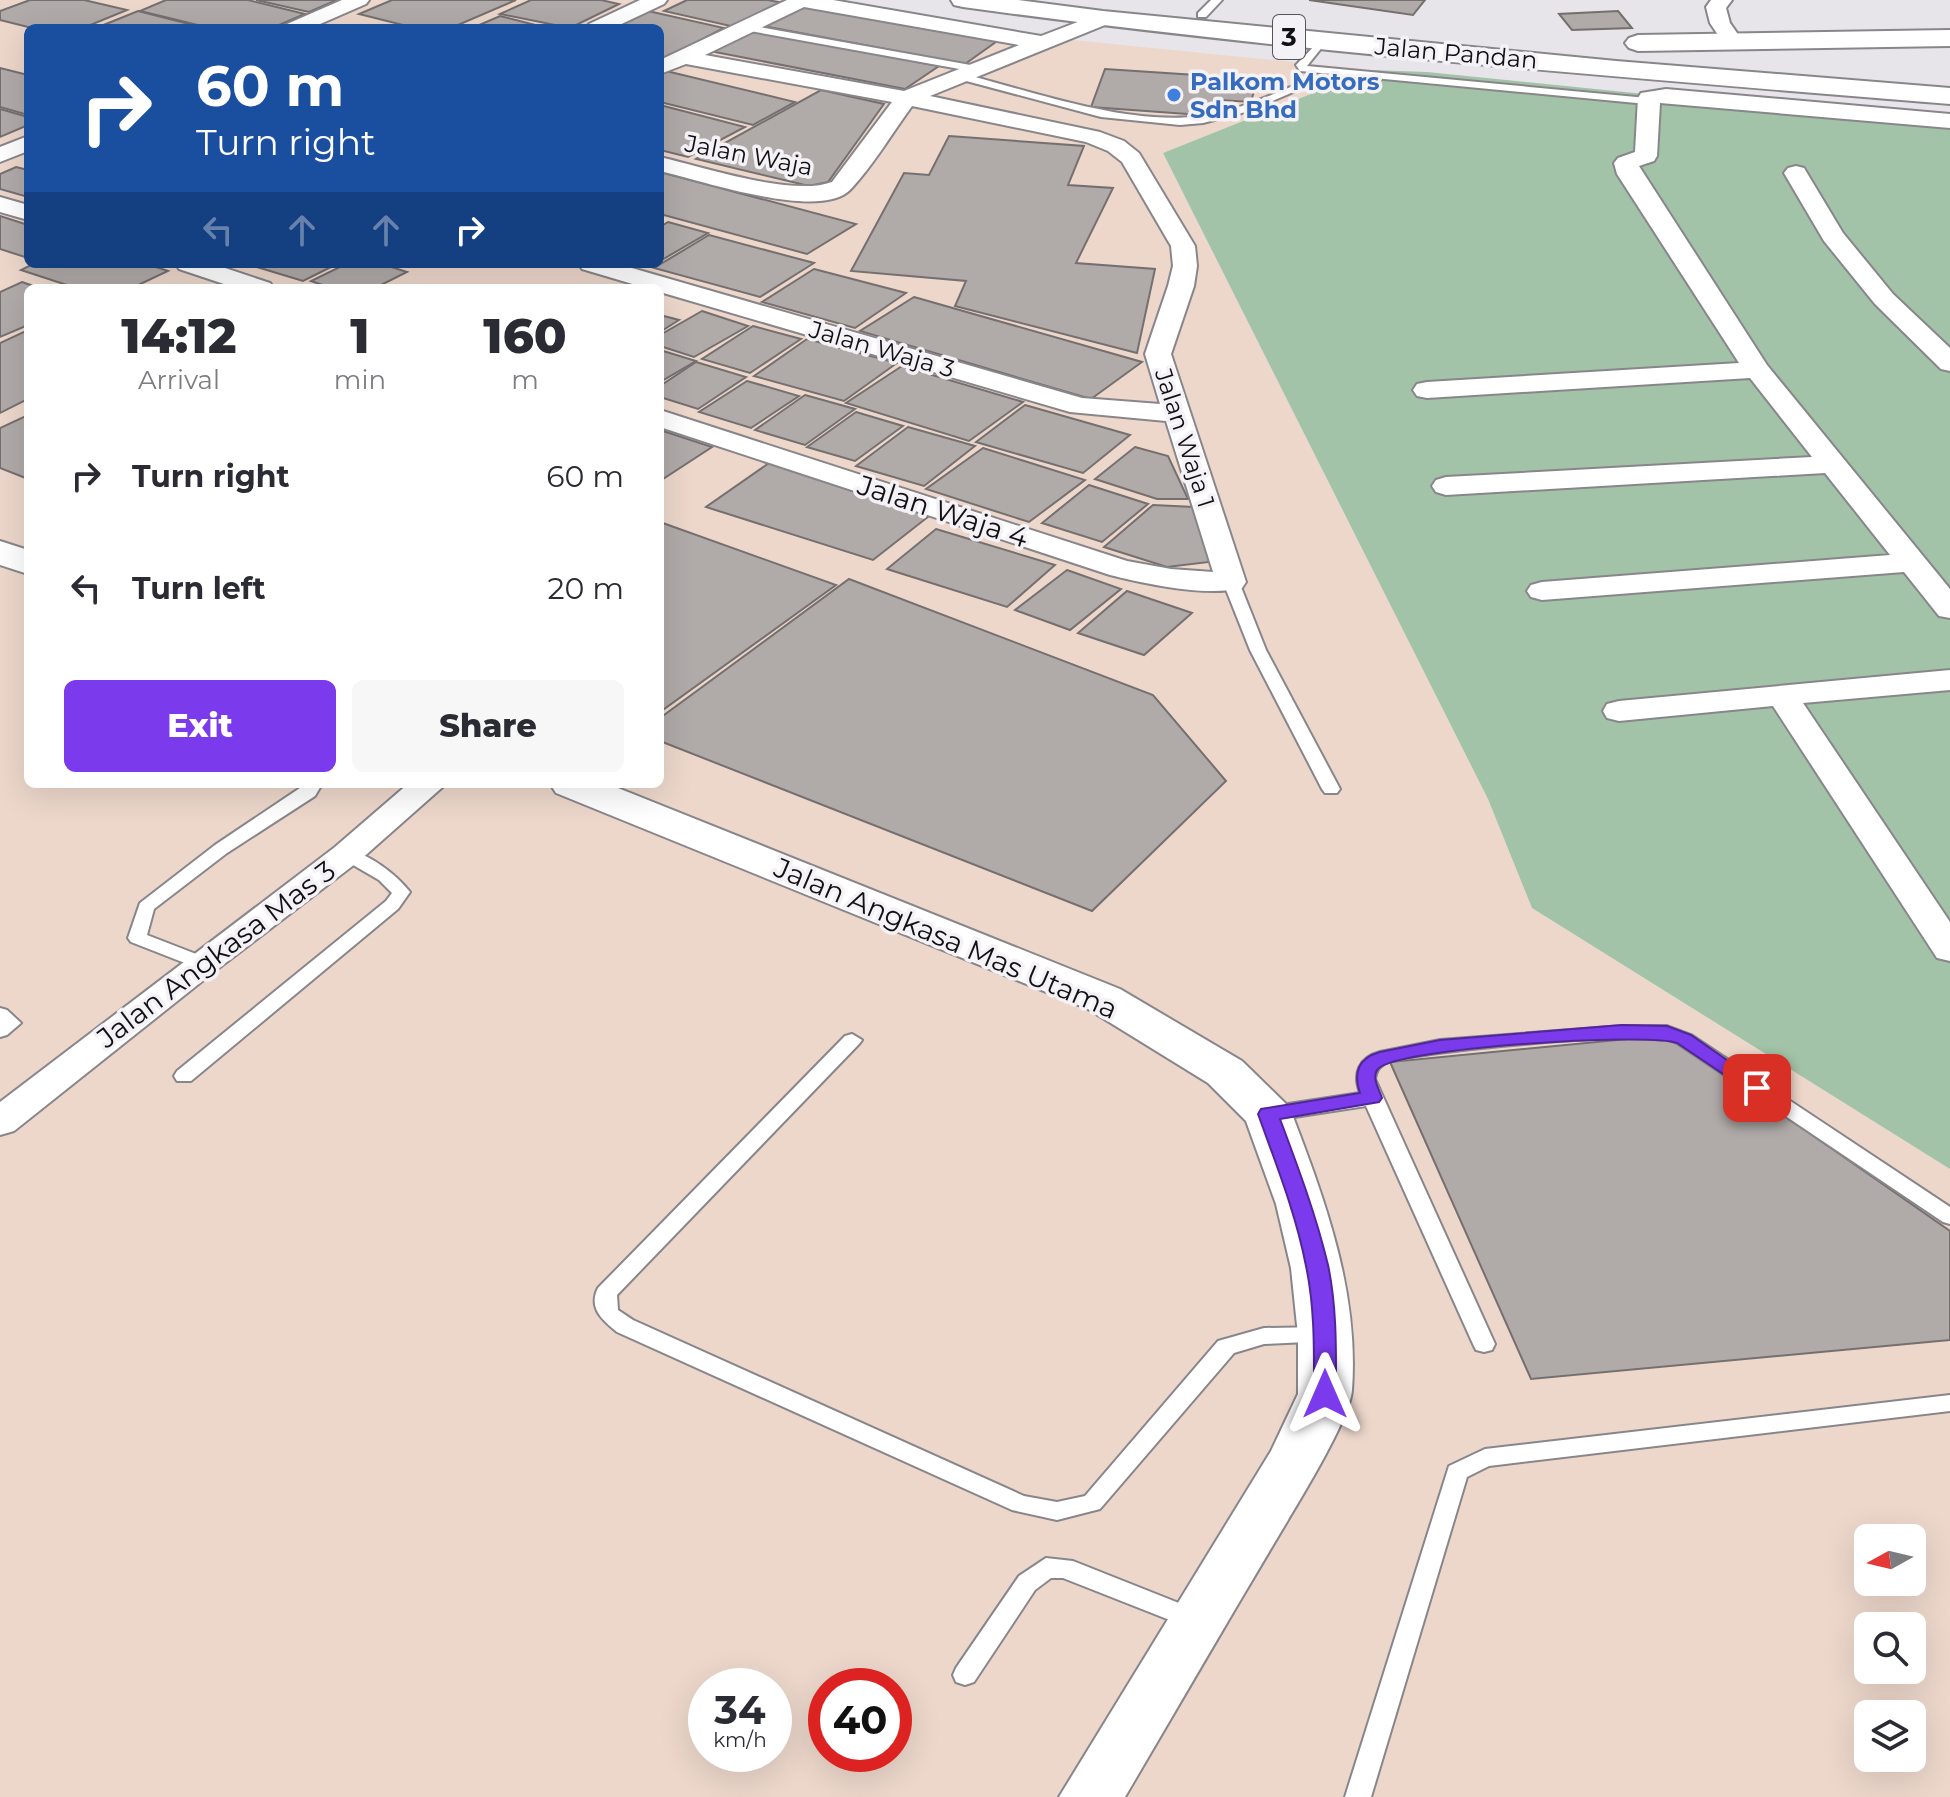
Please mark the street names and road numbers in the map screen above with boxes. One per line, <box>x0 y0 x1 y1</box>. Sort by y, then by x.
road number: 3 <box>1273 15 1305 59</box>
street label: Jalan Pandan <box>1372 31 1539 75</box>
street label: Jalan Waja <box>682 128 815 182</box>
street label: Jalan Waja 3 <box>805 314 958 384</box>
street label: Jalan Waja 1 <box>1149 364 1221 511</box>
street label: Jalan Waja 4 <box>853 467 1033 555</box>
street label: Jalan Angkasa Mas Utama <box>768 850 1123 1026</box>
street label: Jalan Angkasa Mas 3 <box>89 853 342 1055</box>

